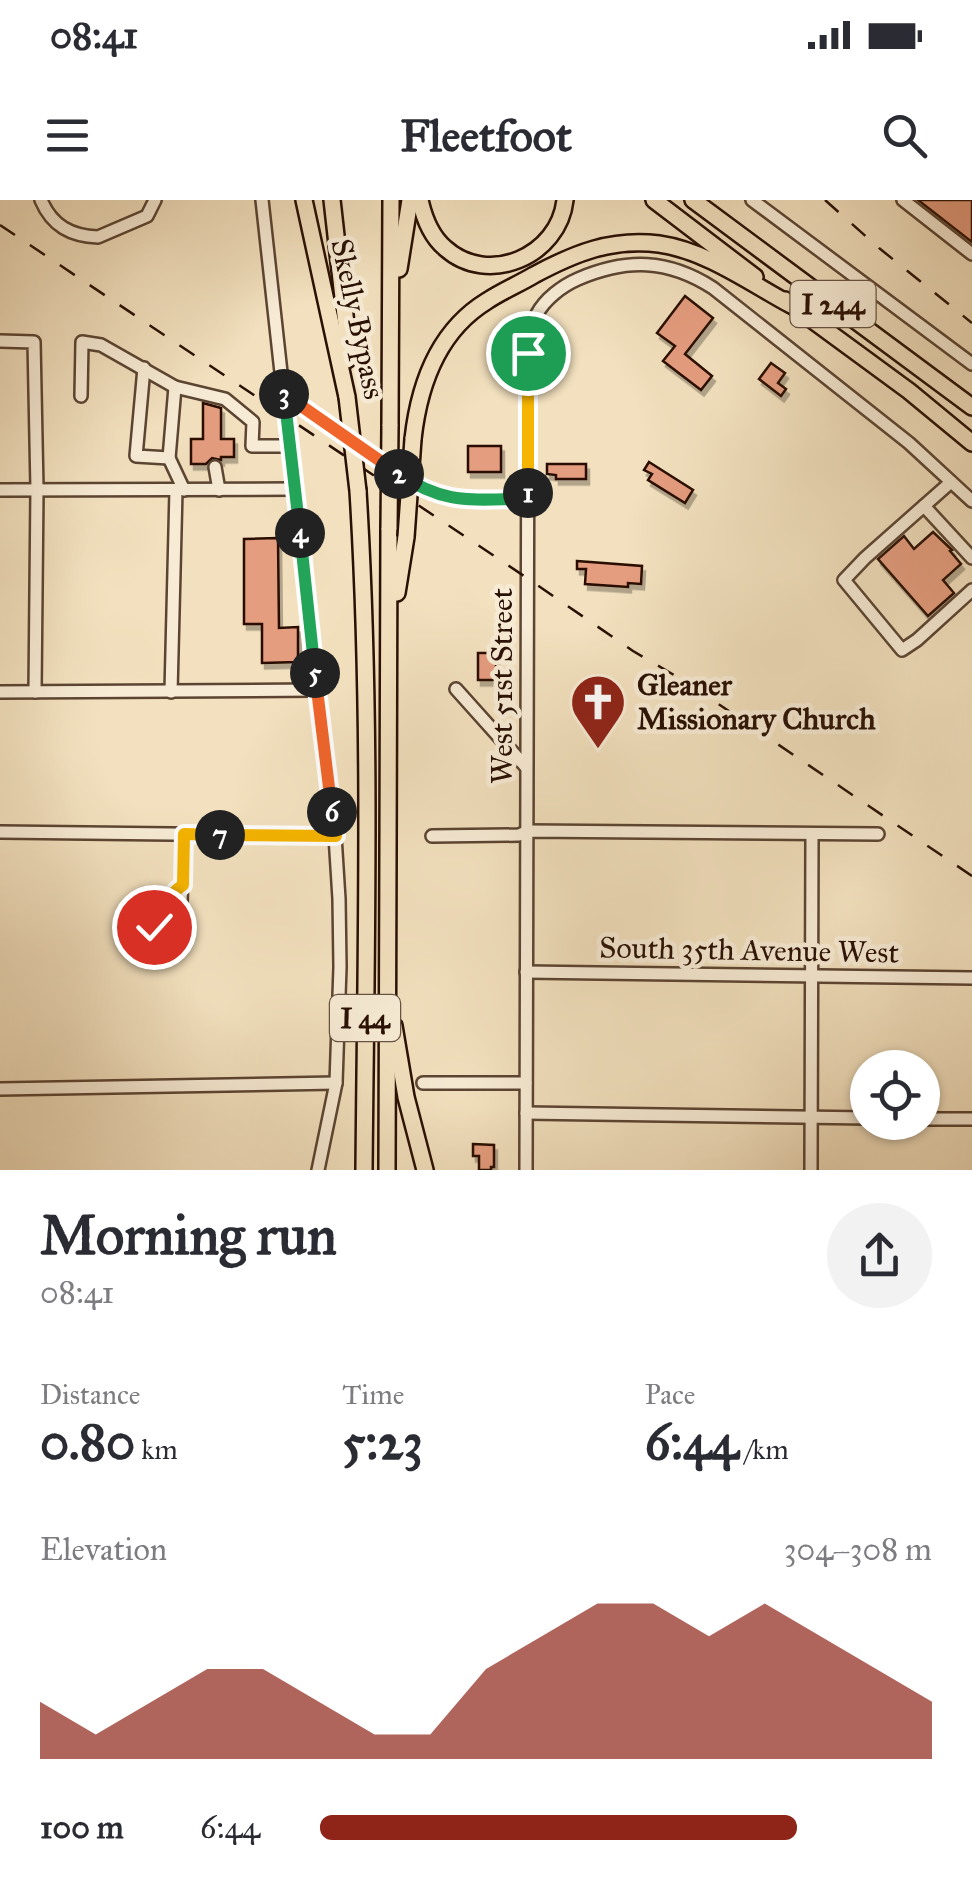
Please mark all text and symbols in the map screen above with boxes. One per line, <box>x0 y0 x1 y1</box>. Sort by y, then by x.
text: 08:41 <box>50 12 138 58</box>
icon: menu <box>40 108 95 163</box>
text: Fleetfoot <box>400 108 572 163</box>
icon: search <box>877 108 932 163</box>
street label: Skelly Bypass <box>323 236 393 402</box>
road number: I 244 <box>790 281 876 327</box>
pin <box>486 311 571 396</box>
icon: arrive <box>501 326 556 381</box>
pin: 3 <box>259 369 309 419</box>
text: 3 <box>278 376 290 411</box>
pin: 2 <box>374 449 424 499</box>
text: 2 <box>392 456 406 491</box>
pin: 1 <box>503 468 553 518</box>
text: 1 <box>522 475 534 510</box>
pin: 4 <box>275 508 325 558</box>
text: 4 <box>292 515 308 550</box>
street label: West 51st Street <box>484 588 520 784</box>
pin: 5 <box>290 648 340 698</box>
text: 5 <box>308 655 322 690</box>
place label: Gleaner Missionary Church <box>637 667 876 737</box>
church icon: Gleaner Missionary Church <box>568 672 628 751</box>
pin: 6 <box>307 787 357 837</box>
text: 6 <box>325 794 339 829</box>
pin: 7 <box>195 810 245 860</box>
text: 7 <box>213 817 227 852</box>
pin <box>112 885 197 970</box>
icon: check <box>127 900 182 955</box>
street label: South 35th Avenue West <box>599 929 900 971</box>
road number: I 44 <box>330 995 400 1041</box>
map controls <box>850 1050 940 1140</box>
button: locate <box>850 1050 940 1140</box>
text: Morning run <box>40 1202 337 1269</box>
button: share <box>827 1203 932 1308</box>
text: 08:41 <box>40 1273 114 1312</box>
text: Distance <box>40 1377 140 1412</box>
text: Time <box>342 1377 404 1412</box>
text: Pace <box>645 1377 695 1412</box>
text: 0.80 <box>40 1412 135 1473</box>
text: 5:23 <box>342 1412 423 1473</box>
text: 6:44 <box>645 1412 739 1473</box>
text: km <box>135 1432 178 1467</box>
text: /km <box>739 1432 789 1467</box>
text: Elevation <box>40 1530 167 1569</box>
text: 304–308 m <box>784 1530 932 1569</box>
text: 100 m <box>40 1808 124 1847</box>
text: 6:44 <box>200 1808 260 1847</box>

